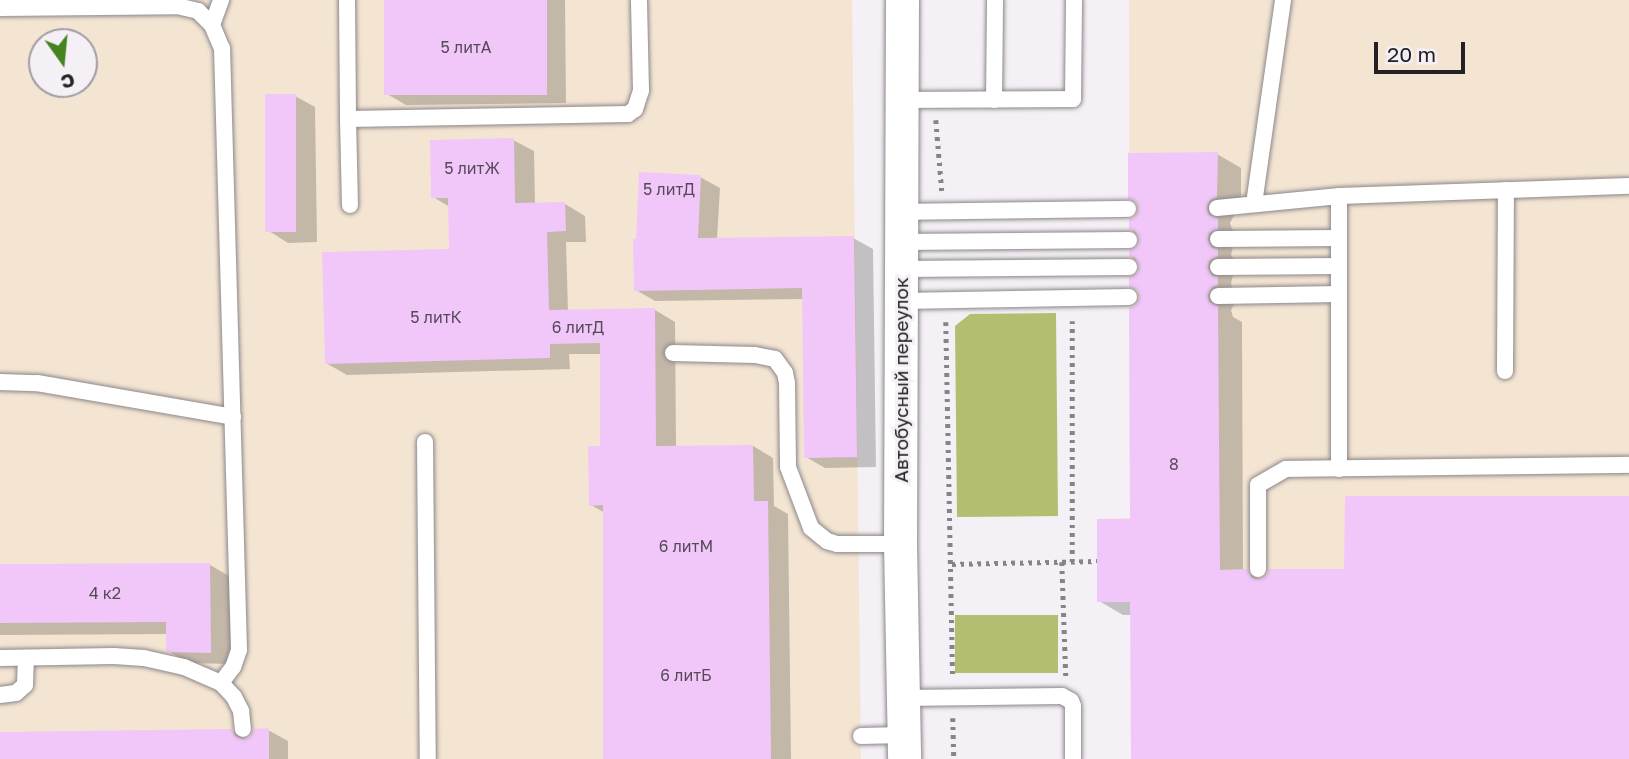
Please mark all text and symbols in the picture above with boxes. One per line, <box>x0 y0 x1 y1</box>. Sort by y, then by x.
north arrow <box>28 28 98 98</box>
scale bar <box>1377 28 1468 72</box>
house number: 5 литА <box>441 37 491 57</box>
text: 20 m <box>1387 41 1436 67</box>
text: С <box>59 69 78 95</box>
house number: 5 литЖ <box>444 158 500 178</box>
house number: 5 литД <box>643 179 695 199</box>
street label: Автобусный переулок <box>890 277 912 483</box>
house number: 5 литК <box>410 307 462 327</box>
house number: 6 литД <box>552 317 604 337</box>
house number: 8 <box>1169 454 1179 474</box>
house number: 6 литМ <box>659 536 713 556</box>
house number: 4 к2 <box>89 583 121 603</box>
house number: 6 литБ <box>660 665 712 685</box>

